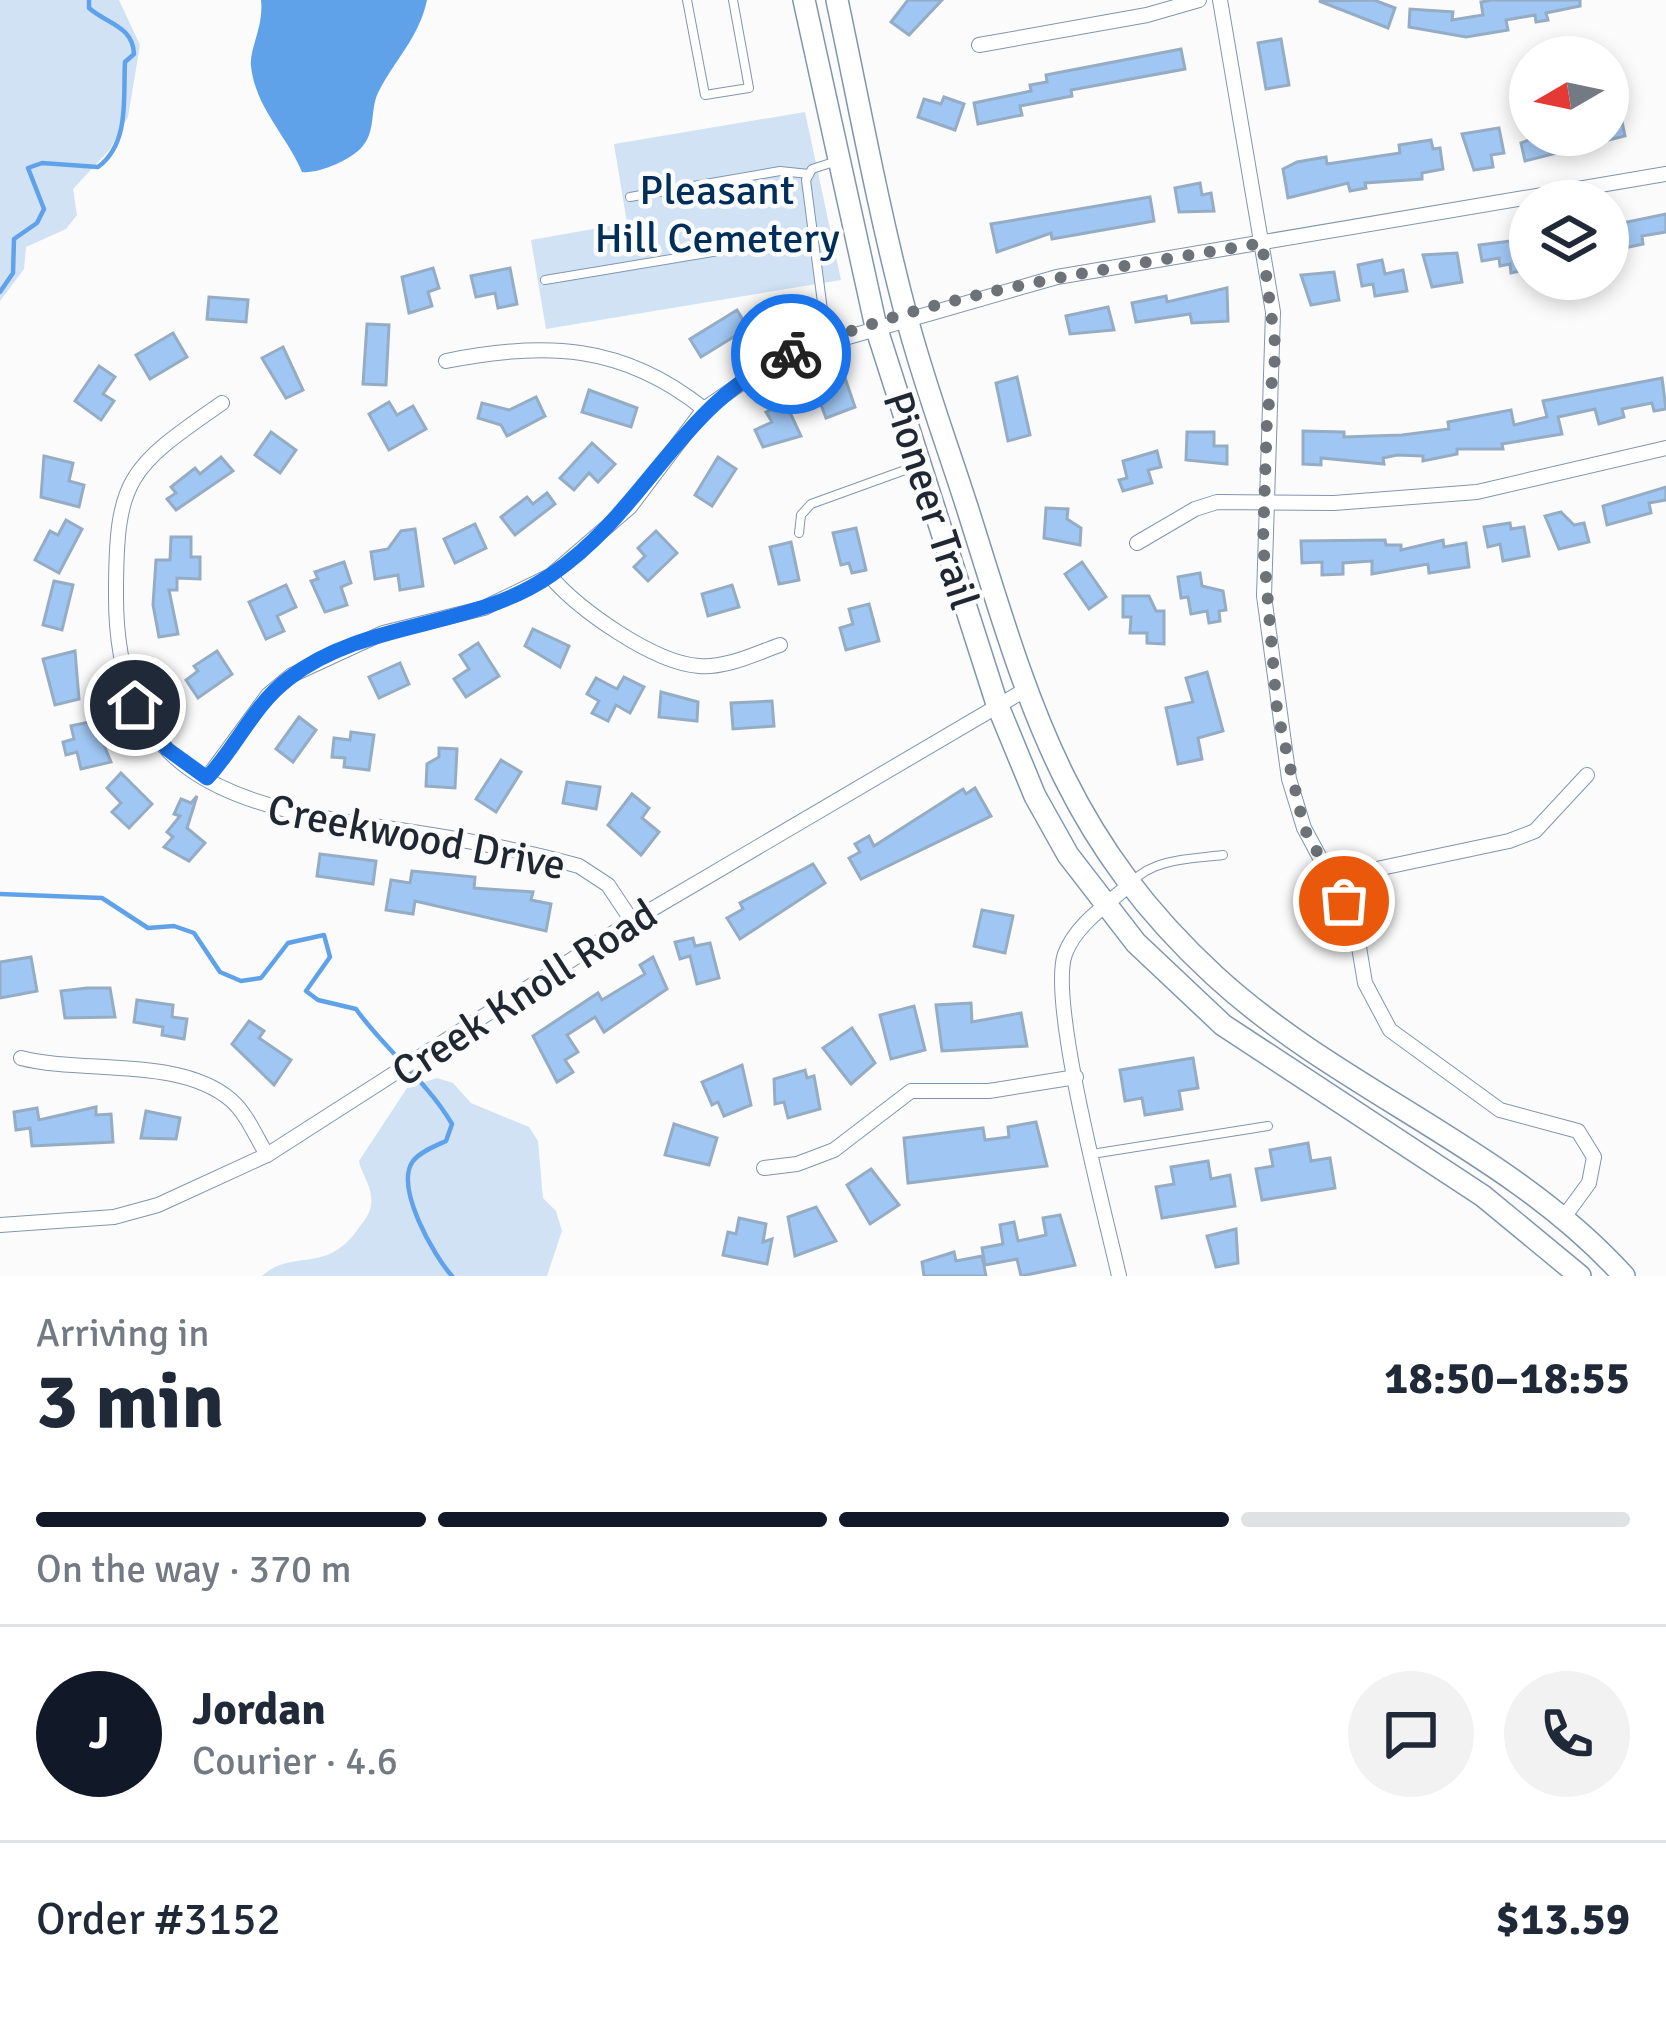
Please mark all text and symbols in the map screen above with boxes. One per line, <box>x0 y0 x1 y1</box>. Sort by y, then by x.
north arrow <box>1509 36 1629 156</box>
map controls <box>1509 36 1629 300</box>
park label: Pleasant Hill Cemetery <box>594 165 840 264</box>
button: layers <box>1509 180 1629 300</box>
courier <box>731 294 851 414</box>
icon: bike <box>758 321 824 387</box>
street label: Pioneer Trail <box>871 385 990 616</box>
pin <box>84 654 186 756</box>
icon: home <box>102 672 168 738</box>
street label: Creekwood Drive <box>264 784 570 891</box>
pin <box>1293 850 1395 952</box>
icon: bag <box>1311 868 1377 934</box>
street label: Creek Knoll Road <box>383 889 667 1098</box>
text: Arriving in <box>36 1309 210 1357</box>
text: 18:50–18:55 <box>1384 1351 1630 1406</box>
text: 3 min <box>36 1354 224 1450</box>
text: On the way · 370 m <box>36 1545 352 1593</box>
button: chat <box>1348 1671 1474 1797</box>
button: phone <box>1504 1671 1630 1797</box>
text: Jordan <box>192 1682 326 1737</box>
text: J <box>88 1706 110 1761</box>
text: Courier · 4.6 <box>192 1737 398 1785</box>
text: Order #3152 <box>36 1892 281 1947</box>
text: $13.59 <box>1496 1892 1630 1947</box>

